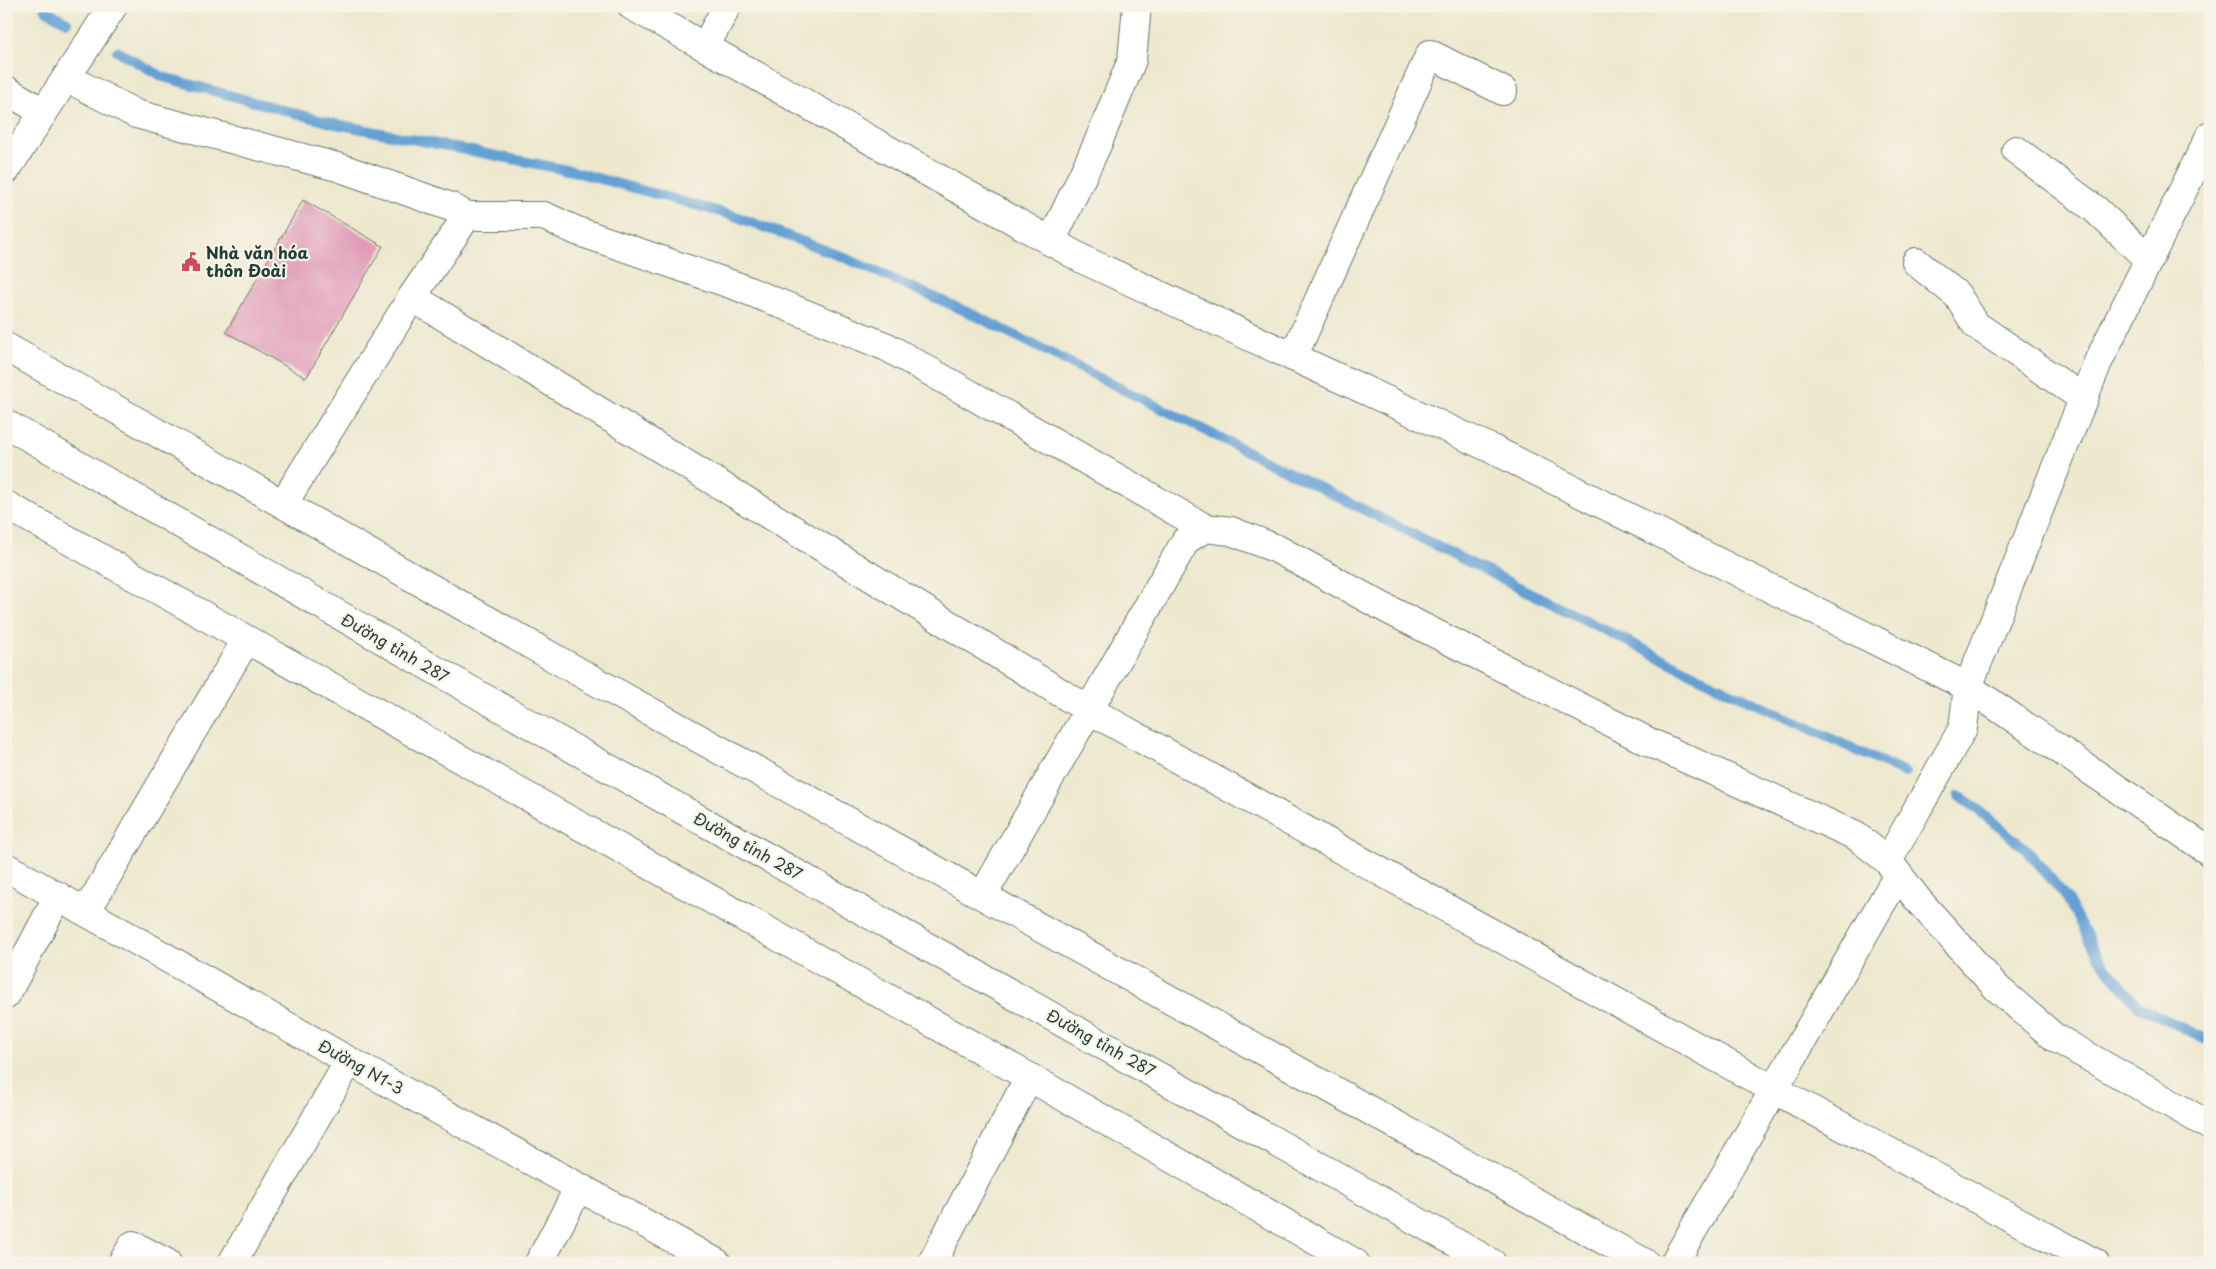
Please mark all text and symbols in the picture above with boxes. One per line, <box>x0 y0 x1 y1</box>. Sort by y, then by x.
place label: Nhà văn hóa thôn Đoài <box>206 240 308 282</box>
public building icon: Nhà văn hóa thôn Đoài <box>180 251 202 273</box>
street label: Đường tỉnh 287 <box>337 606 454 688</box>
street label: Đường tỉnh 287 <box>690 805 807 885</box>
street label: Đường tỉnh 287 <box>1043 1002 1160 1082</box>
street label: Đường N1-3 <box>314 1033 409 1100</box>

